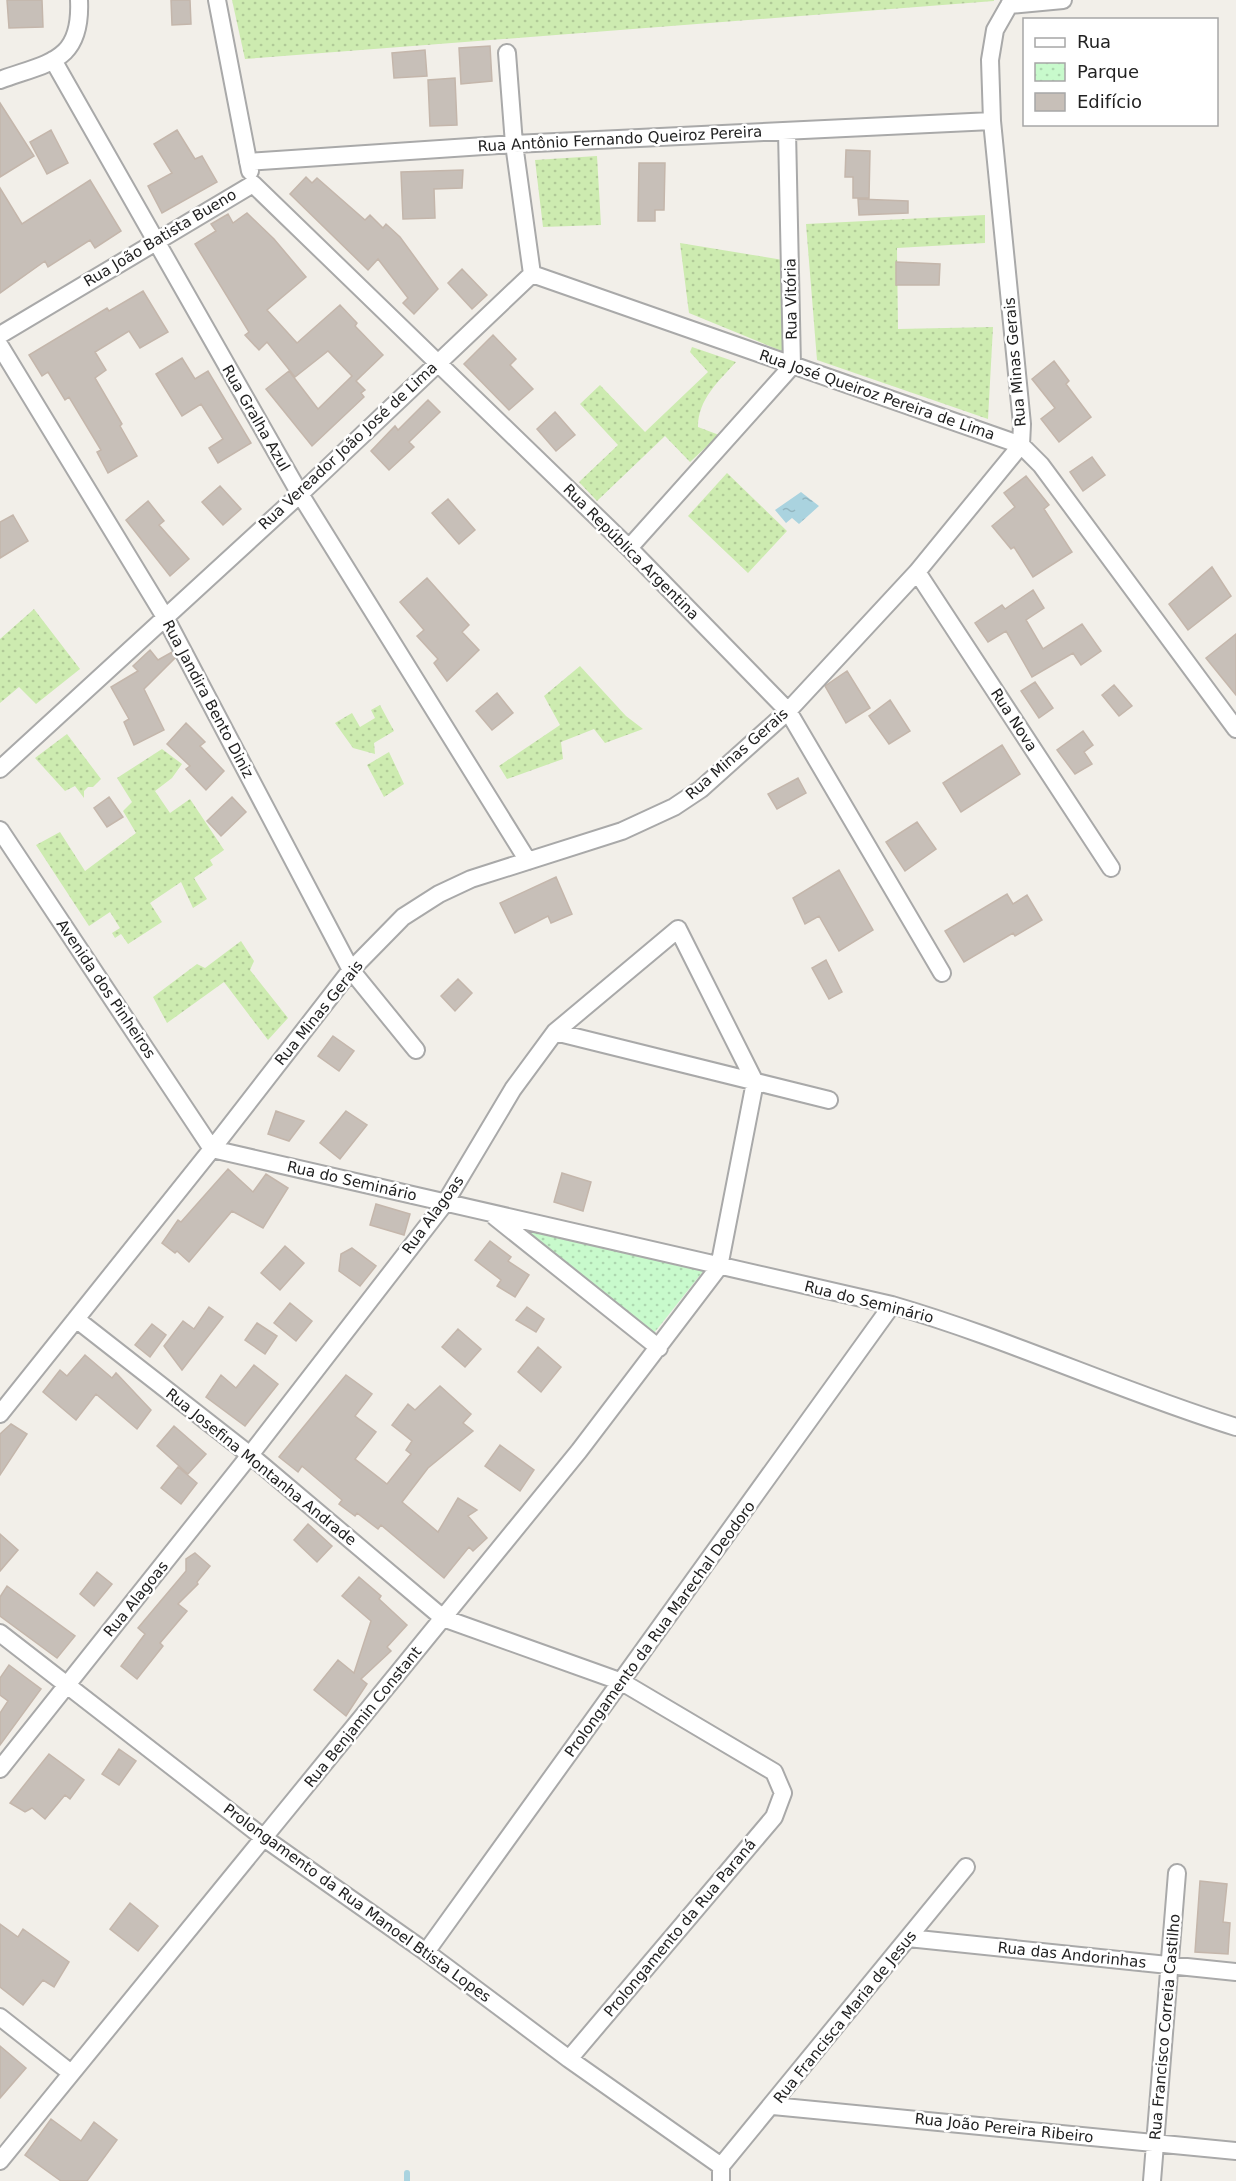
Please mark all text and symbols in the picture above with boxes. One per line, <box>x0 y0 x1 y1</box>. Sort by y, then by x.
legend <box>1023 18 1218 126</box>
text: Rua <box>1077 31 1111 52</box>
text: Parque <box>1077 61 1139 82</box>
text: Edifício <box>1077 91 1142 112</box>
street label: Rua Antônio Fernando Queiroz Pereira <box>477 123 763 155</box>
street label: Rua João Batista Bueno <box>80 185 240 291</box>
street label: Rua Vitória <box>781 258 801 340</box>
street label: Rua Minas Gerais <box>1000 296 1030 427</box>
street label: Rua José Queiroz Pereira de Lima <box>757 346 997 444</box>
street label: Rua Vereador João José de Lima <box>255 358 441 534</box>
street label: Rua Gralha Azul <box>218 362 294 474</box>
street label: Rua República Argentina <box>559 480 703 624</box>
street label: Rua Jandira Bento Diniz <box>159 617 257 781</box>
street label: Rua Nova <box>987 685 1041 755</box>
street label: Rua Minas Gerais <box>682 705 792 803</box>
street label: Avenida dos Pinheiros <box>53 916 159 1062</box>
street label: Rua Minas Gerais <box>271 957 367 1069</box>
street label: Rua do Seminário <box>285 1157 419 1205</box>
street label: Rua Alagoas <box>399 1172 468 1258</box>
street label: Rua do Seminário <box>803 1277 935 1327</box>
street label: Rua Josefina Montanha Andrade <box>162 1385 360 1549</box>
street label: Prolongamento da Rua Marechal Deodoro <box>561 1498 759 1760</box>
street label: Rua Alagoas <box>100 1557 172 1641</box>
street label: Rua Benjamin Constant <box>301 1643 425 1791</box>
street label: Prolongamento da Rua Manoel Btista Lopes <box>220 1800 494 2006</box>
street label: Prolongamento da Rua Paraná <box>600 1835 760 2021</box>
street label: Rua Francisco Correia Castilho <box>1146 1913 1184 2141</box>
street label: Rua Francisca Maria de Jesus <box>770 1927 920 2107</box>
street label: Rua das Andorinhas <box>997 1938 1147 1972</box>
street label: Rua João Pereira Ribeiro <box>914 2110 1094 2146</box>

